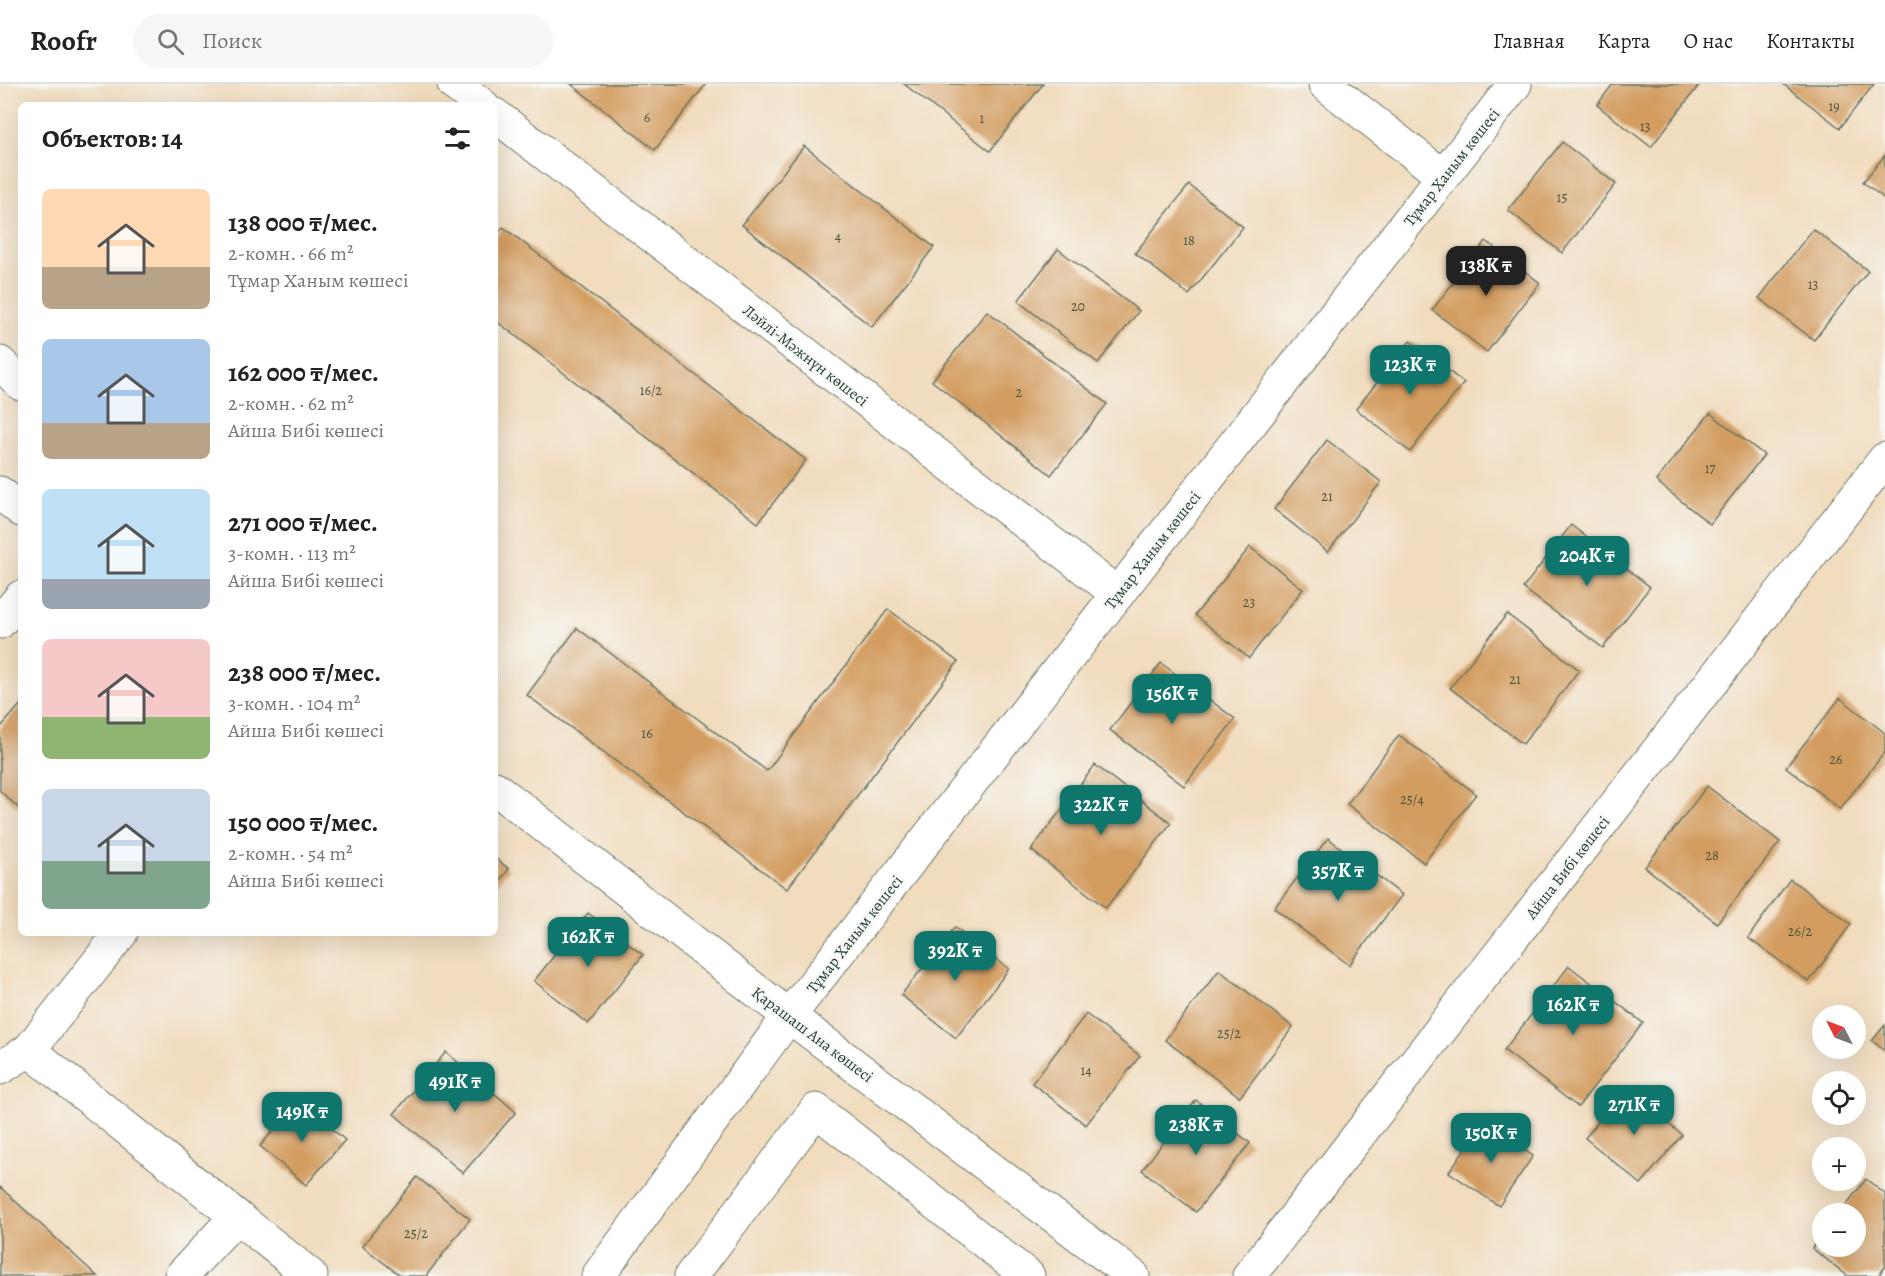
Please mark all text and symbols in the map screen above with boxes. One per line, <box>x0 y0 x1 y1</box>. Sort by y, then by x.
search box <box>133 14 553 68</box>
text: Roofr <box>30 22 97 60</box>
icon: search <box>154 25 187 58</box>
text: Поиск <box>202 26 262 56</box>
text: Главная <box>1493 27 1565 55</box>
text: Карта <box>1598 27 1650 55</box>
text: О нас <box>1683 27 1733 55</box>
text: Контакты <box>1766 27 1855 55</box>
house number: 19 <box>1828 97 1840 116</box>
street label: Тұмар Ханым көшесі <box>1399 104 1505 231</box>
house number: 6 <box>644 108 650 127</box>
house number: 1 <box>980 109 985 128</box>
house number: 13 <box>1640 117 1650 136</box>
text: Объектов: 14 <box>42 121 183 156</box>
icon: filters <box>441 122 474 155</box>
house number: 15 <box>1557 188 1567 207</box>
text: 138 000 ₸/мес. <box>228 205 378 240</box>
icon: home <box>90 213 162 285</box>
house number: 4 <box>835 227 841 246</box>
house number: 18 <box>1183 231 1195 250</box>
text: 2-комн. · 66 m² <box>228 240 353 267</box>
pin: 138K ₸ <box>1437 246 1535 297</box>
text: 138K ₸ <box>1460 252 1512 279</box>
text: Тұмар Ханым көшесі <box>228 267 409 294</box>
house number: 13 <box>1808 275 1818 294</box>
house number: 20 <box>1071 297 1085 316</box>
street label: Ләйлі-Мәжнүн көшесі <box>738 300 873 412</box>
pin: 123K ₸ <box>1361 345 1459 396</box>
text: 123K ₸ <box>1384 351 1436 378</box>
text: 162 000 ₸/мес. <box>228 355 379 390</box>
icon: home <box>90 363 162 435</box>
house number: 16/2 <box>640 381 663 400</box>
house number: 2 <box>1016 383 1023 402</box>
text: 2-комн. · 62 m² <box>228 390 354 417</box>
text: Айша Бибі көшесі <box>228 417 384 444</box>
house number: 17 <box>1705 459 1715 478</box>
street label: Тұмар Ханым көшесі <box>1100 487 1206 614</box>
house number: 21 <box>1321 487 1333 506</box>
text: 271 000 ₸/мес. <box>228 505 378 540</box>
icon: home <box>90 513 162 585</box>
pin: 204K ₸ <box>1538 536 1636 587</box>
text: 3-комн. · 113 m² <box>228 540 356 567</box>
text: 204K ₸ <box>1559 542 1615 569</box>
text: Айша Бибі көшесі <box>228 567 384 594</box>
house number: 23 <box>1243 593 1255 612</box>
text: 238 000 ₸/мес. <box>228 655 381 690</box>
icon: home <box>90 663 162 735</box>
house number: 21 <box>1509 670 1521 689</box>
pin: 156K ₸ <box>1123 674 1221 725</box>
text: 156K ₸ <box>1146 680 1198 707</box>
text: 3-комн. · 104 m² <box>228 690 360 717</box>
text: Айша Бибі көшесі <box>228 717 384 744</box>
house number: 16 <box>641 724 653 743</box>
house number: 26 <box>1829 750 1843 769</box>
pin: 322K ₸ <box>1052 785 1150 836</box>
house number: 25/4 <box>1400 790 1424 809</box>
text: 322K ₸ <box>1074 791 1128 818</box>
text: 150 000 ₸/мес. <box>228 805 378 840</box>
street label: Айша Бибі көшесі <box>1520 812 1615 924</box>
icon: home <box>90 813 162 885</box>
text: 2-комн. · 54 m² <box>228 840 353 867</box>
house number: 28 <box>1705 846 1719 865</box>
pin: 357K ₸ <box>1289 851 1387 902</box>
text: 357K ₸ <box>1312 857 1364 884</box>
text: Айша Бибі көшесі <box>228 867 384 894</box>
street label: Тұмар Ханым көшесі <box>802 871 908 998</box>
pin: 162K ₸ <box>539 917 637 968</box>
house number: 26/2 <box>1788 922 1813 941</box>
text: 162K ₸ <box>562 923 614 950</box>
pin: 392K ₸ <box>906 931 1004 982</box>
text: 392K ₸ <box>928 937 982 964</box>
street label: Қарашаш Ана көшесі <box>747 982 878 1088</box>
pin: 162K ₸ <box>1524 985 1622 1036</box>
text: 162K ₸ <box>1547 991 1599 1018</box>
north arrow <box>1812 1005 1866 1059</box>
map controls <box>1812 1005 1866 1257</box>
house number: 25/2 <box>1217 1024 1241 1043</box>
house number: 14 <box>1080 1061 1092 1080</box>
pin: 491K ₸ <box>406 1062 504 1113</box>
text: 491K ₸ <box>429 1068 481 1095</box>
button: locate <box>1812 1071 1866 1125</box>
pin: 271K ₸ <box>1585 1085 1683 1136</box>
text: 271K ₸ <box>1608 1091 1660 1118</box>
pin: 149K ₸ <box>253 1092 351 1143</box>
text: 149K ₸ <box>276 1098 328 1125</box>
pin: 238K ₸ <box>1147 1105 1245 1156</box>
text: 238K ₸ <box>1169 1111 1223 1138</box>
pin: 150K ₸ <box>1442 1113 1540 1164</box>
text: 150K ₸ <box>1465 1119 1517 1146</box>
button: + <box>1812 1137 1866 1191</box>
button: − <box>1812 1203 1866 1257</box>
house number: 25/2 <box>404 1224 428 1243</box>

